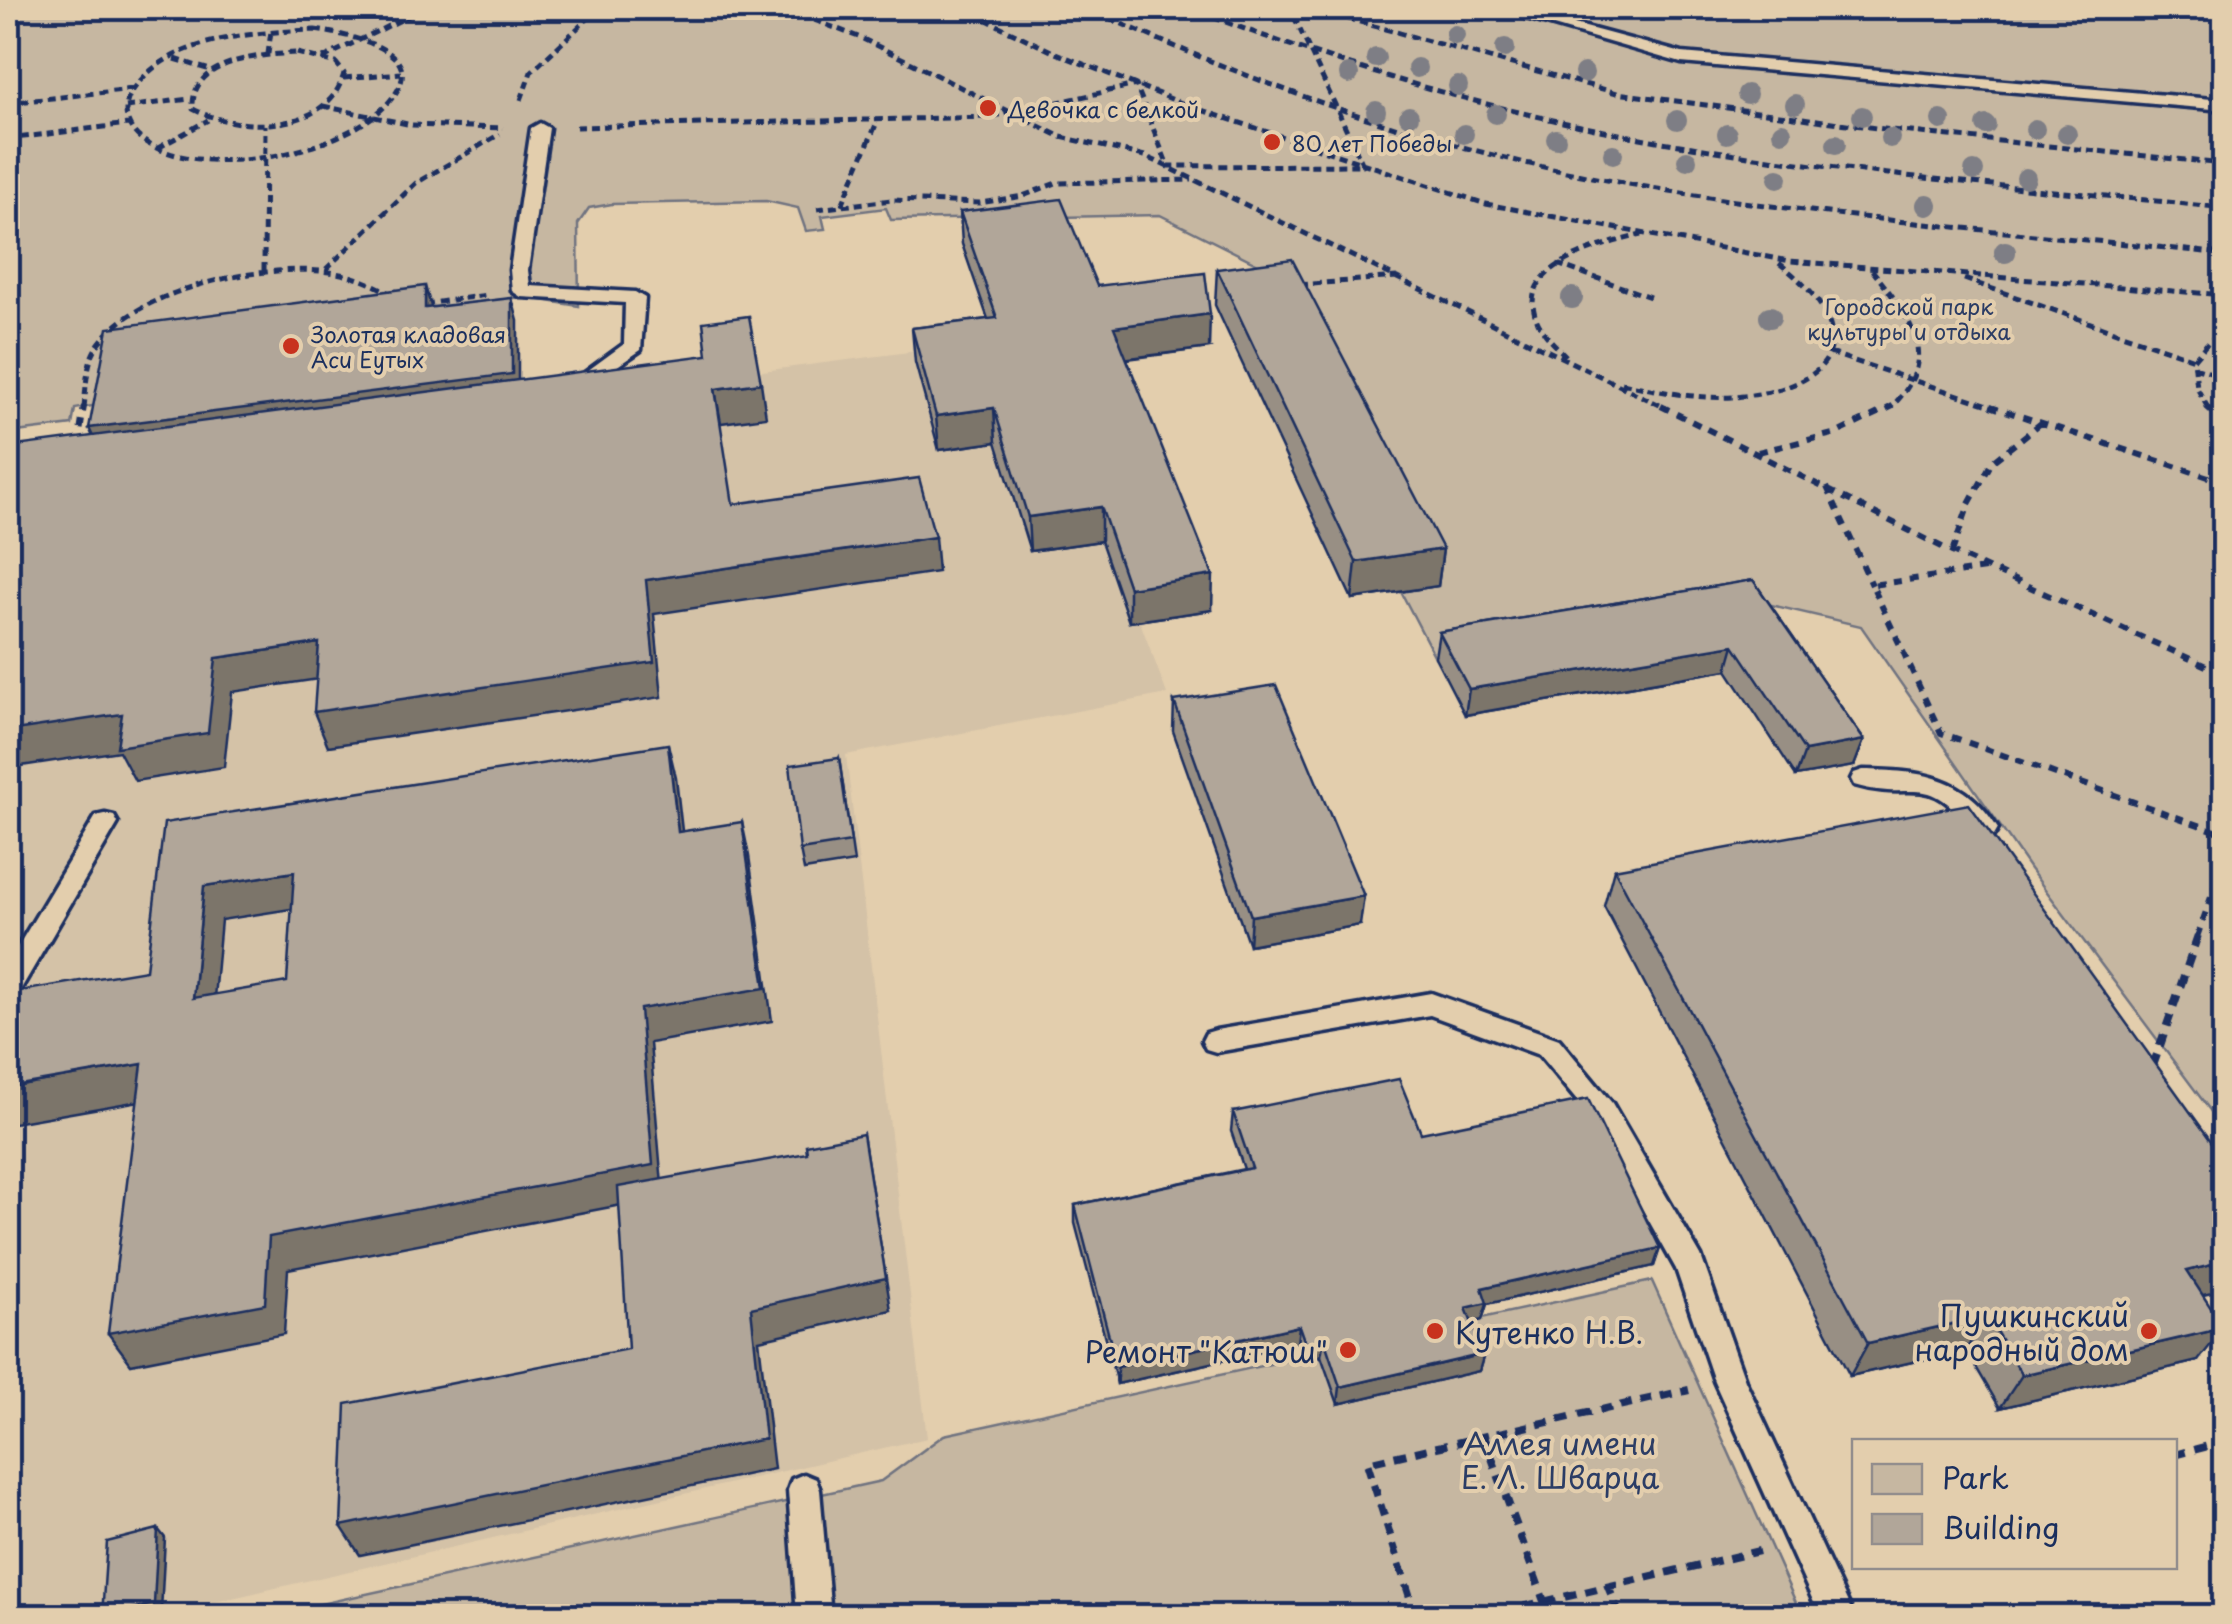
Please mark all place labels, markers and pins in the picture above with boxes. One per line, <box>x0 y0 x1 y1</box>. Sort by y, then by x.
place label: Девочка с белкой <box>1007 92 1199 125</box>
marker: Девочка с белкой <box>977 97 999 119</box>
place label: 80 лет Победы <box>1292 126 1452 159</box>
marker: 80 лет Победы <box>1261 131 1283 153</box>
place label: Золотая кладовая Аси Еутых <box>311 317 506 375</box>
marker: Золотая кладовая Аси Еутых <box>280 335 302 357</box>
place label: Пушкинский народный дом <box>1914 1292 2129 1371</box>
place label: Кутенко Н.В. <box>1455 1309 1643 1354</box>
marker: Кутенко Н.В. <box>1424 1320 1446 1342</box>
marker: Пушкинский народный дом <box>2138 1320 2160 1342</box>
place label: Ремонт "Катюш" <box>1084 1328 1328 1373</box>
marker: Ремонт "Катюш" <box>1337 1339 1359 1361</box>

